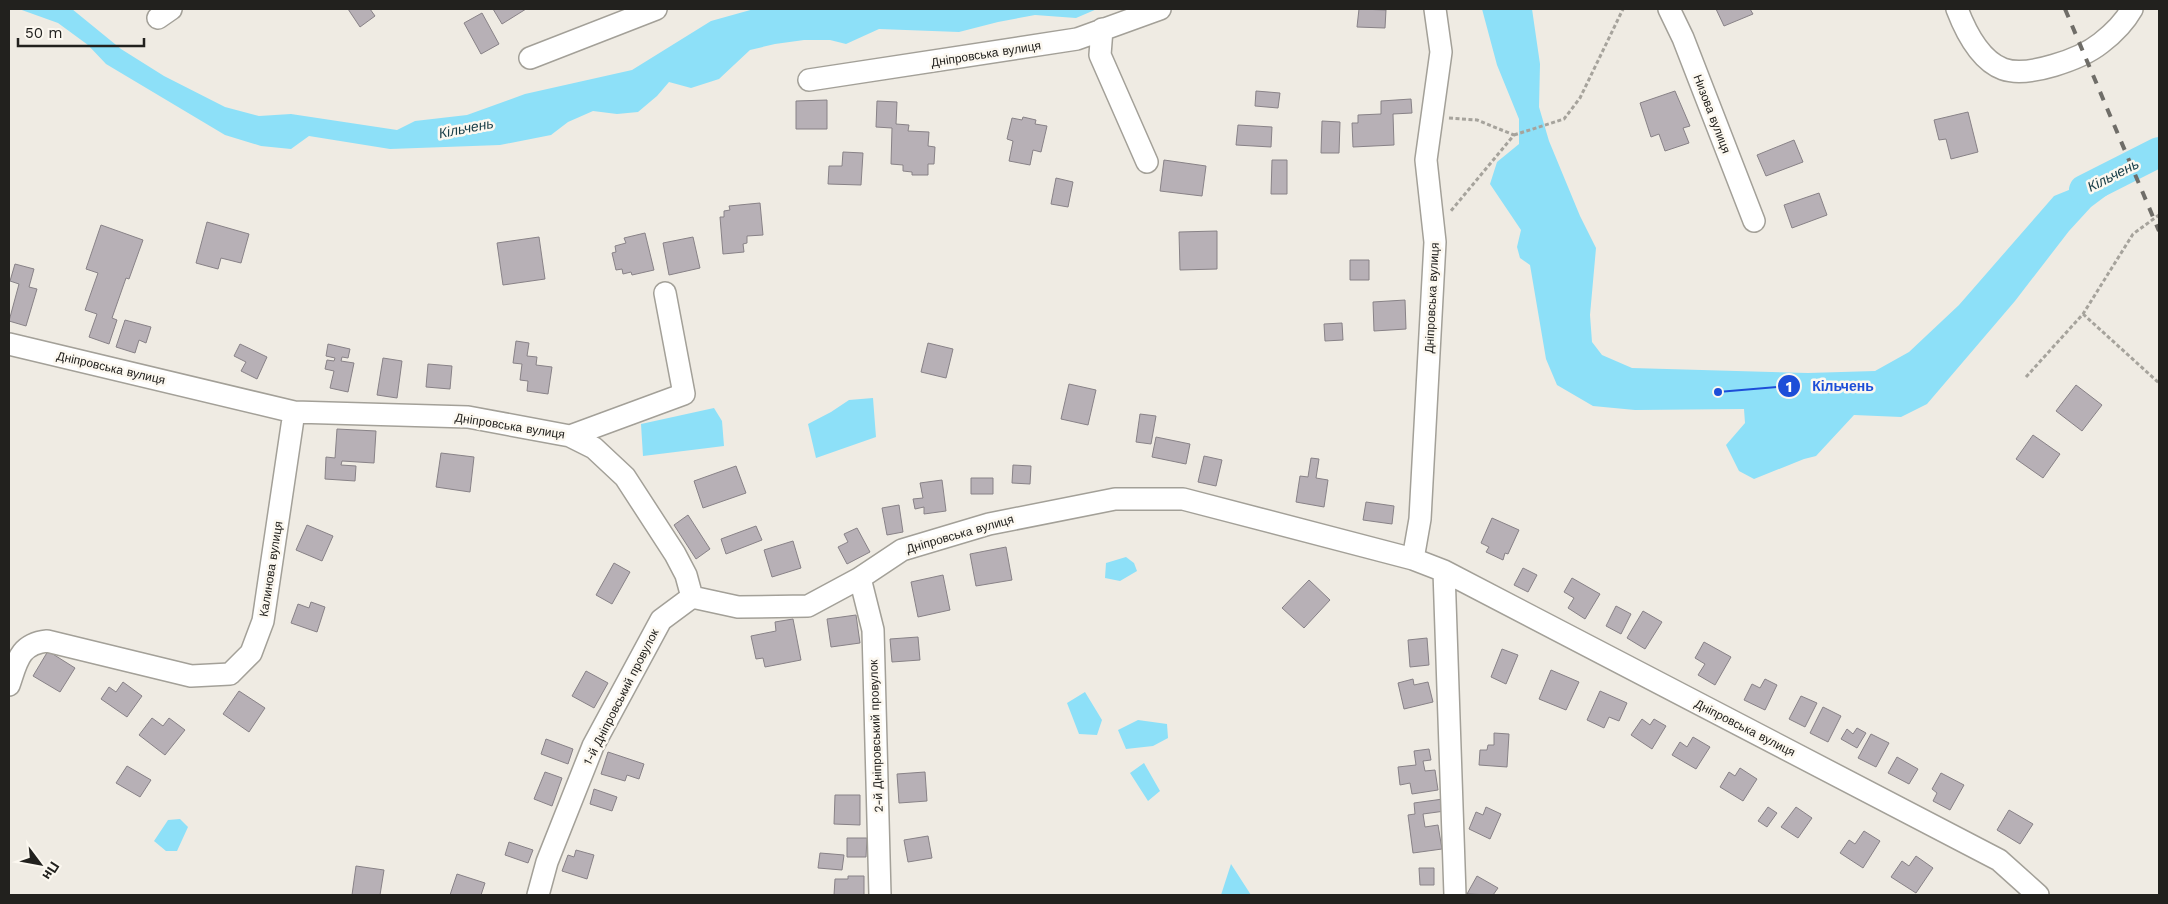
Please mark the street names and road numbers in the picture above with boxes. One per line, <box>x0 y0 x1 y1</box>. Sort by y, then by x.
street label: Дніпровська вулиця <box>930 38 1042 70</box>
street label: Низова вулиця <box>1691 73 1733 155</box>
street label: Дніпровська вулиця <box>1422 242 1442 354</box>
street label: Дніпровська вулиця <box>55 349 167 387</box>
street label: Дніпровська вулиця <box>454 410 566 442</box>
street label: Дніпровська вулиця <box>905 512 1015 556</box>
street label: Калинова вулиця <box>257 520 285 618</box>
street label: 1-й Дніпровський провулок <box>581 626 662 767</box>
street label: 2-й Дніпровський провулок <box>866 659 886 813</box>
street label: Дніпровська вулиця <box>1692 697 1798 759</box>

